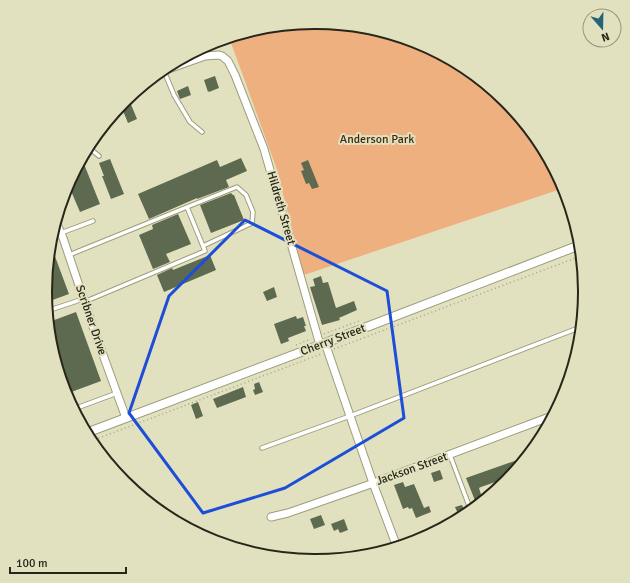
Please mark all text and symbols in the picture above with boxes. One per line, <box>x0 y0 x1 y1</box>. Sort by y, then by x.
north arrow <box>582 8 622 48</box>
text: N <box>599 30 611 44</box>
park label: Anderson Park <box>340 132 414 147</box>
street label: Hildreth Street <box>263 169 299 247</box>
street label: Scribner Drive <box>72 283 110 357</box>
street label: Cherry Street <box>298 321 368 359</box>
street label: Jackson Street <box>374 449 450 489</box>
scale bar <box>10 549 126 575</box>
text: 100 m <box>16 556 48 571</box>

